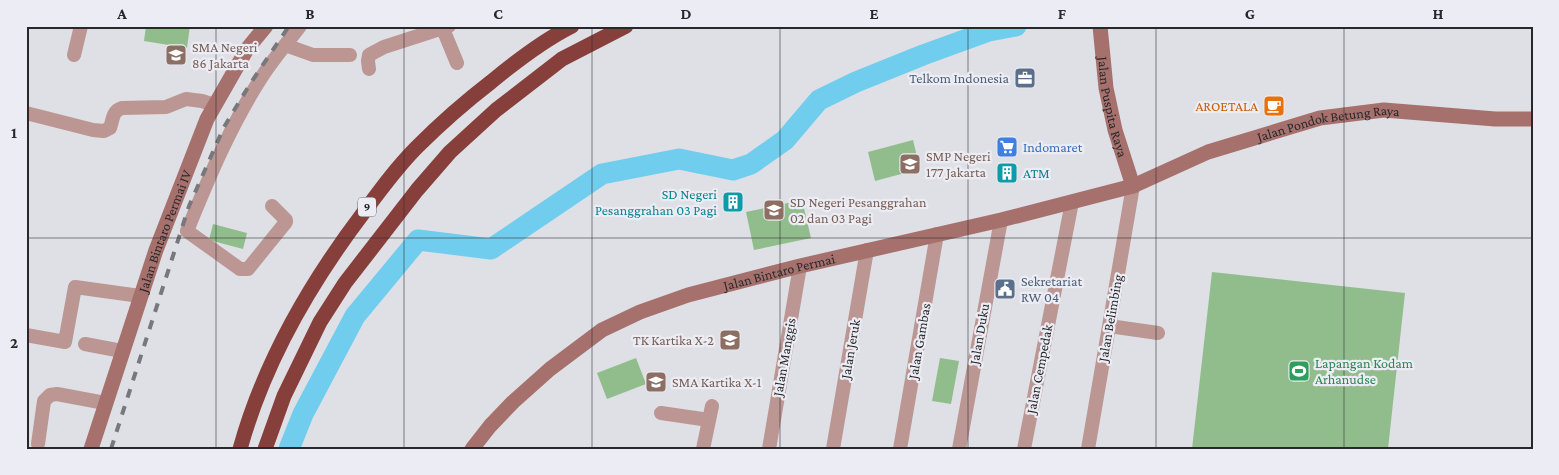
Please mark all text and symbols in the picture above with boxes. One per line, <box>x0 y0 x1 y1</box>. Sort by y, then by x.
text: A <box>116 5 127 22</box>
text: B <box>305 5 315 22</box>
text: C <box>493 5 503 22</box>
text: D <box>680 5 692 22</box>
text: E <box>869 5 879 22</box>
text: F <box>1058 5 1067 22</box>
text: G <box>1245 5 1255 22</box>
text: H <box>1433 5 1444 22</box>
place label: SMA Negeri 86 Jakarta <box>192 39 258 71</box>
school or university icon: SMA Negeri 86 Jakarta <box>164 43 188 67</box>
street label: Jalan Puspita Raya <box>1095 54 1131 160</box>
office icon: Telkom Indonesia <box>1013 66 1037 90</box>
place label: Telkom Indonesia <box>909 70 1010 86</box>
cafe icon: AROETALA <box>1262 94 1286 118</box>
place label: AROETALA <box>1195 98 1258 114</box>
street label: Jalan Pondok Betung Raya <box>1253 102 1401 145</box>
text: 1 <box>11 124 17 141</box>
supermarket icon: Indomaret <box>995 135 1019 159</box>
place label: Indomaret <box>1023 139 1083 155</box>
place label: SMP Negeri 177 Jakarta <box>926 148 991 180</box>
school or university icon: SMP Negeri 177 Jakarta <box>898 152 922 176</box>
building icon: ATM <box>995 161 1019 185</box>
place label: ATM <box>1023 165 1050 181</box>
street label: Jalan Bintaro Permai IV <box>134 168 194 296</box>
place label: SD Negeri Pesanggrahan 03 Pagi <box>595 186 717 218</box>
building icon: SD Negeri Pesanggrahan 03 Pagi <box>721 190 745 214</box>
place label: SD Negeri Pesanggrahan 02 dan 03 Pagi <box>790 194 927 226</box>
road number: 9 <box>358 198 376 216</box>
school or university icon: SD Negeri Pesanggrahan 02 dan 03 Pagi <box>762 198 786 222</box>
street label: Jalan Bintaro Permai <box>720 250 837 294</box>
place label: Sekretariat RW 04 <box>1021 273 1082 305</box>
street label: Jalan Belimbing <box>1094 273 1126 365</box>
public building icon: Sekretariat RW 04 <box>993 277 1017 301</box>
street label: Jalan Gambas <box>904 302 934 382</box>
street label: Jalan Duku <box>965 302 992 368</box>
street label: Jalan Manggis <box>769 317 799 399</box>
street label: Jalan Jeruk <box>837 318 863 382</box>
street label: Jalan Cempedak <box>1022 323 1056 417</box>
school or university icon: TK Kartika X-2 <box>718 328 742 352</box>
place label: TK Kartika X-2 <box>633 332 714 348</box>
text: 2 <box>10 334 18 351</box>
place label: Lapangan Kodam Arhanudse <box>1315 355 1413 387</box>
sports icon: Lapangan Kodam Arhanudse <box>1287 359 1311 383</box>
school or university icon: SMA Kartika X-1 <box>644 370 668 394</box>
place label: SMA Kartika X-1 <box>672 374 762 390</box>

